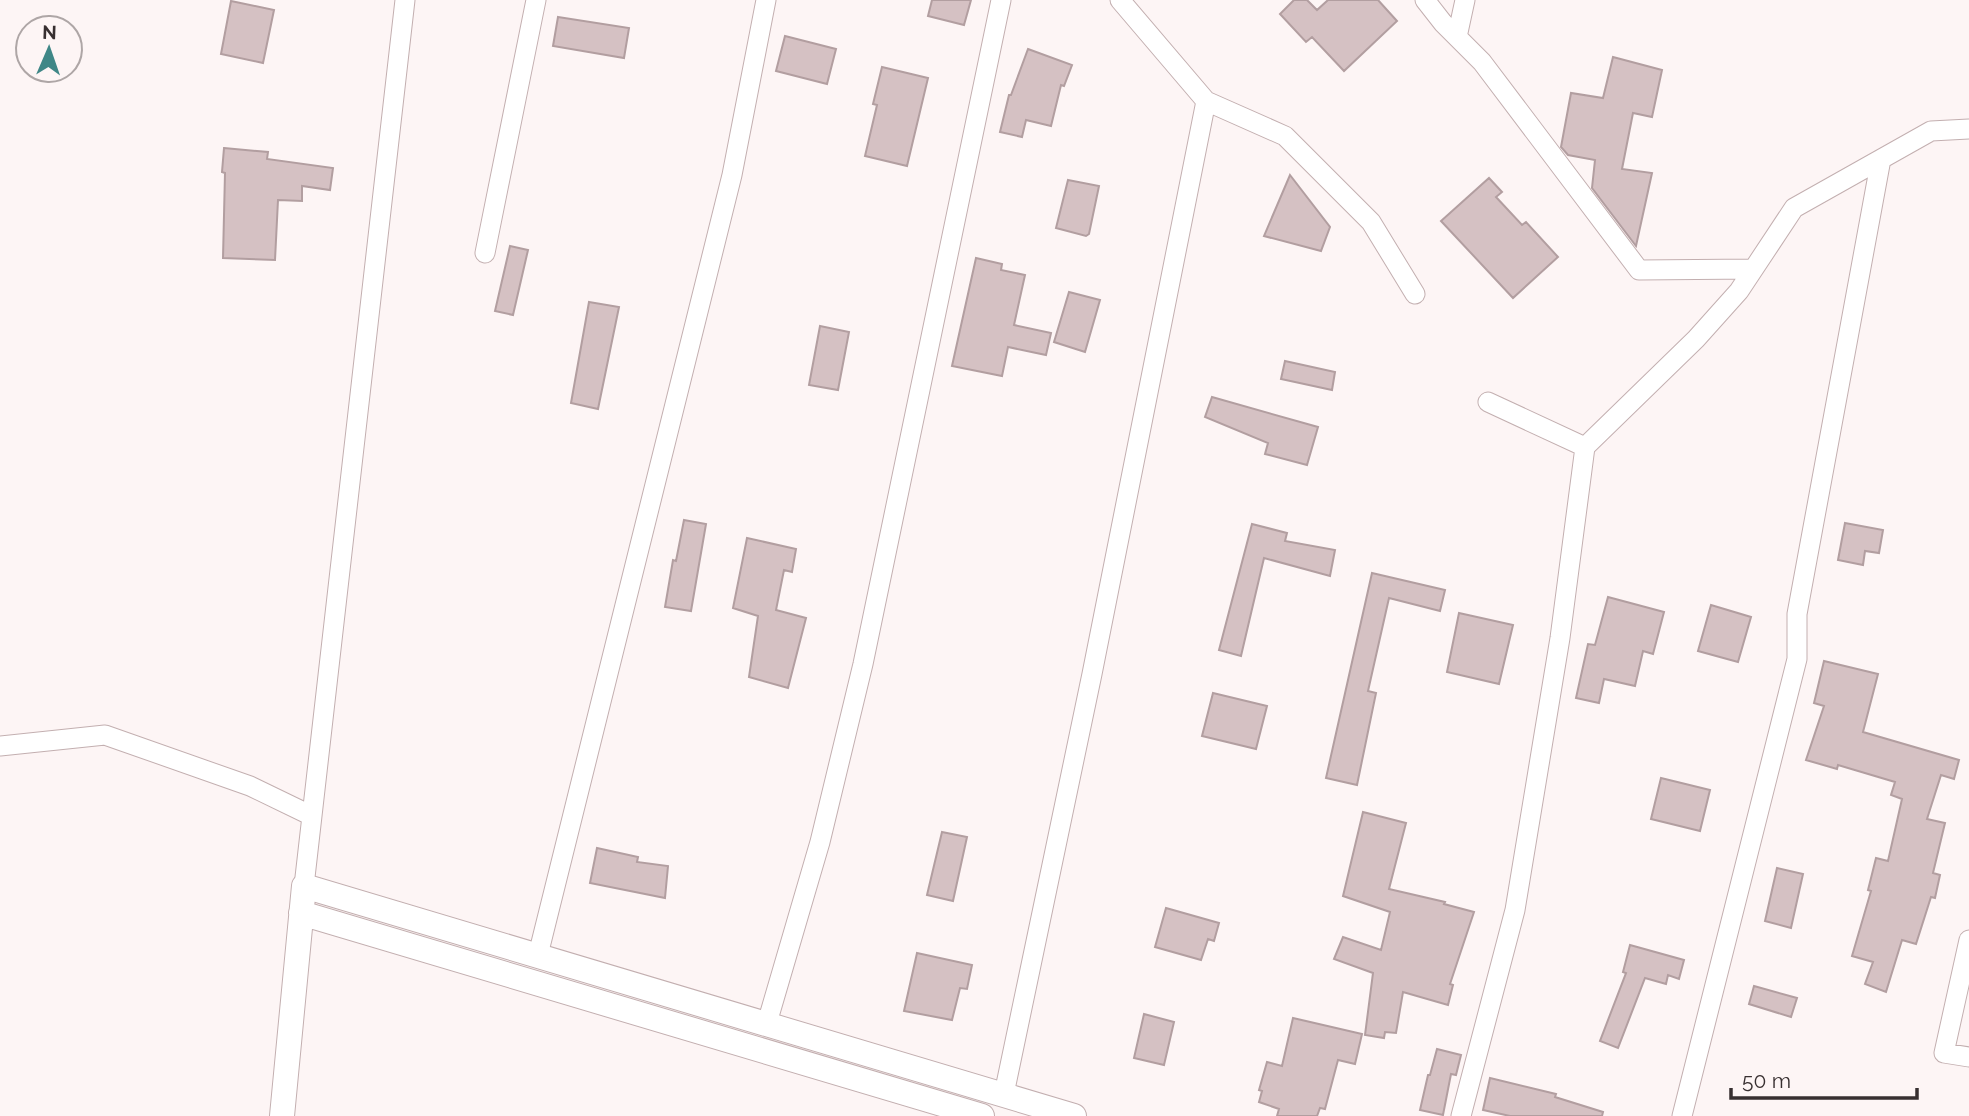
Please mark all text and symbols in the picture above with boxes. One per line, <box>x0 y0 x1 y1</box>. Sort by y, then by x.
north arrow <box>14 14 84 84</box>
text: N <box>42 21 57 43</box>
scale bar <box>1731 1056 1916 1100</box>
text: 50 m <box>1742 1068 1791 1093</box>

